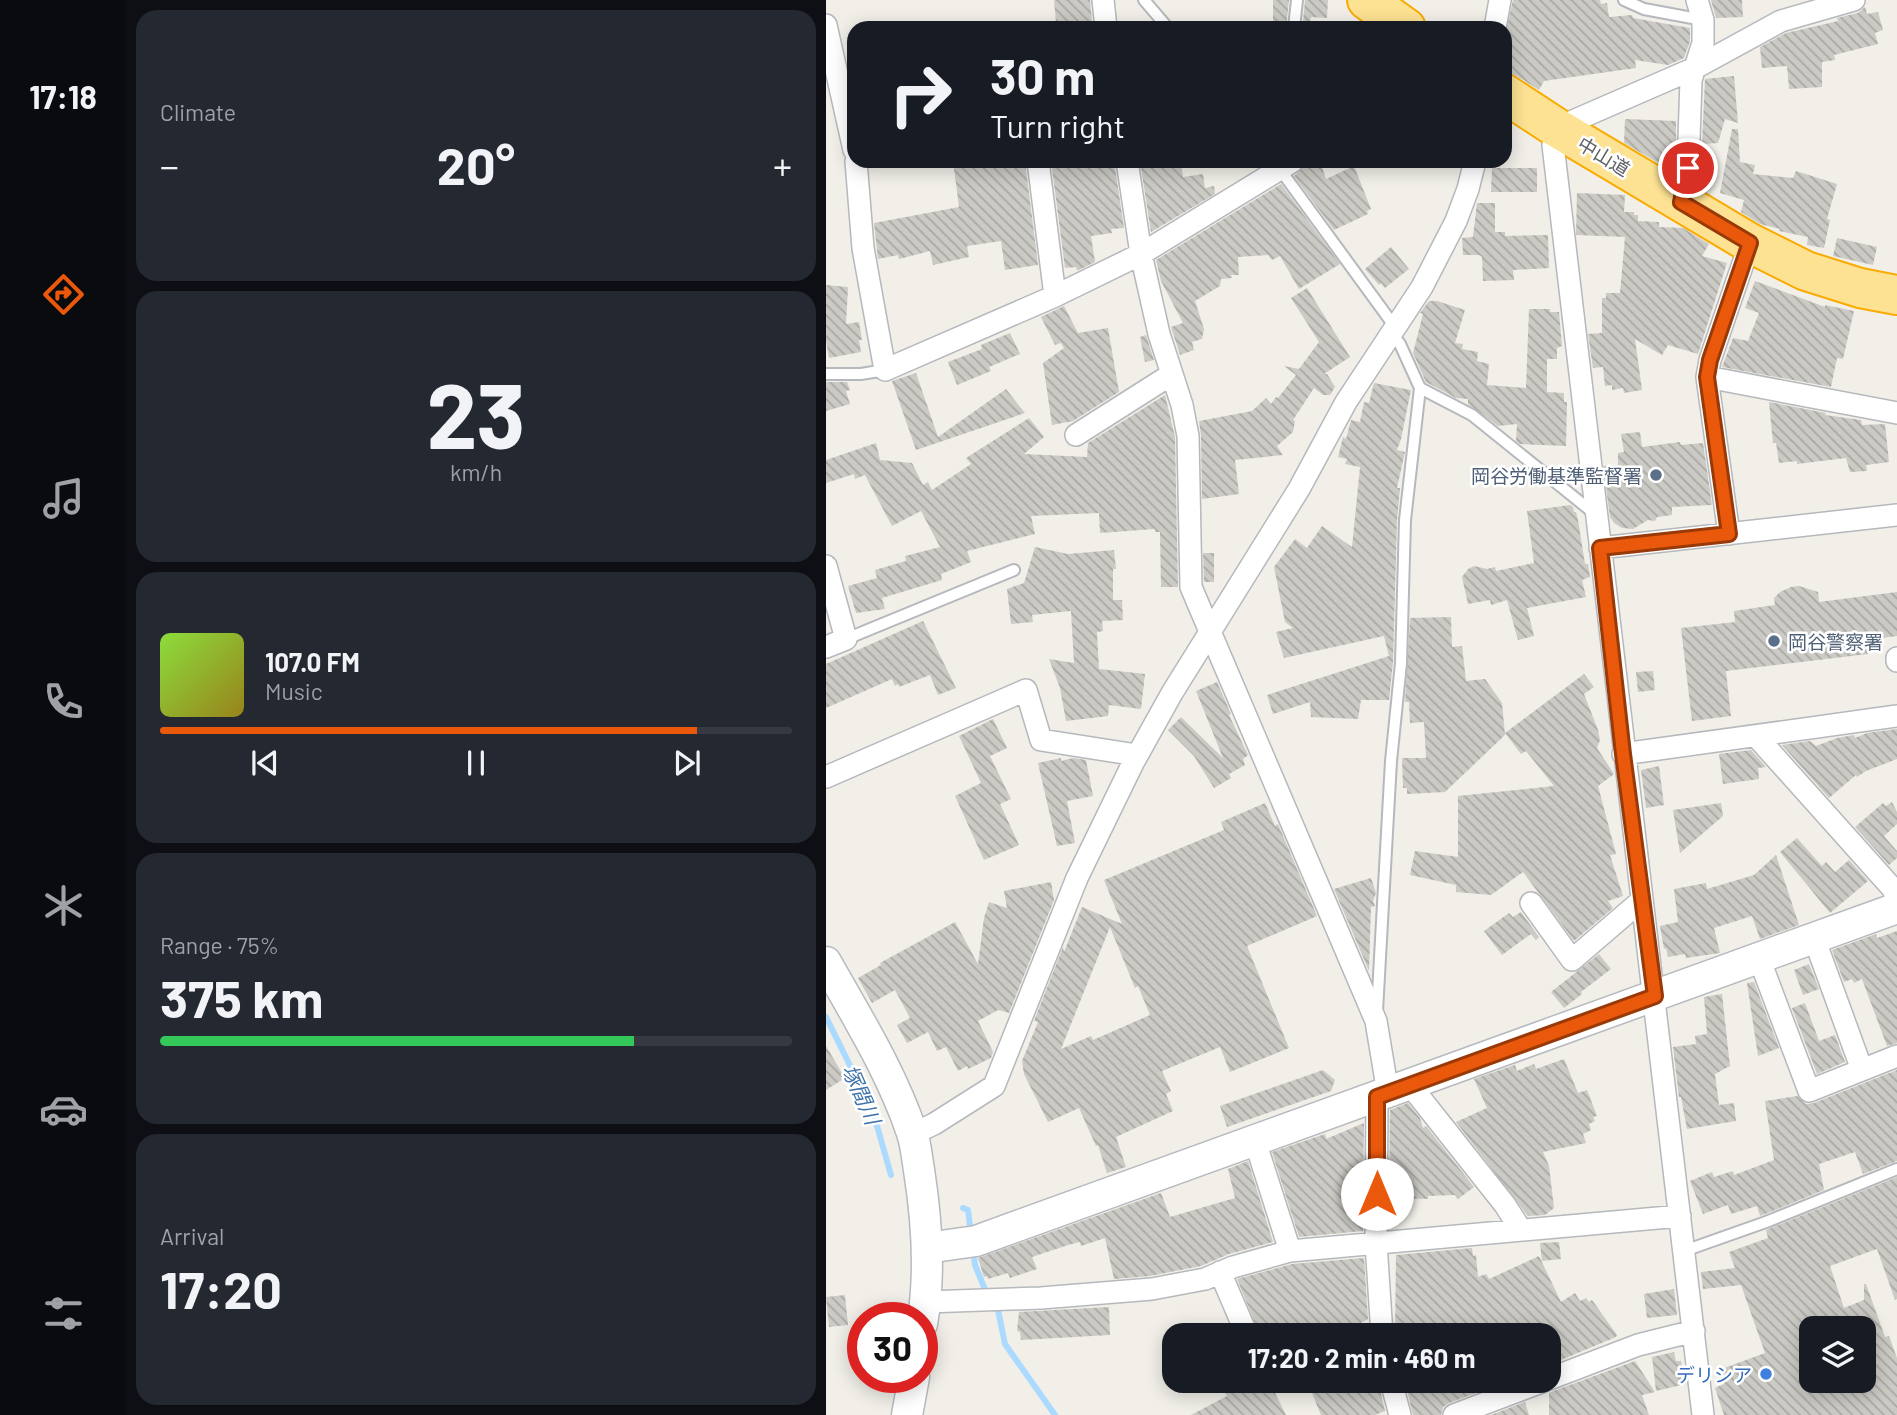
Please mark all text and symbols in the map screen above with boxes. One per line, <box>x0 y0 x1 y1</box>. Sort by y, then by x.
text: 30 m <box>990 46 1095 105</box>
icon: right <box>875 49 966 140</box>
text: 17:18 <box>29 77 97 115</box>
text: Climate <box>160 98 236 126</box>
text: Turn right <box>990 106 1125 144</box>
street label: 中山道 <box>1574 131 1634 181</box>
text: 20° <box>437 133 515 195</box>
pin <box>1658 138 1718 198</box>
text: − <box>160 142 179 188</box>
text: + <box>773 142 792 188</box>
icon: arrive <box>1669 149 1707 187</box>
icon: directions <box>39 270 88 319</box>
text: 23 <box>427 358 525 467</box>
text: km/h <box>450 458 502 486</box>
place label: 岡谷労働基準監督署 <box>1471 464 1642 487</box>
marker: 岡谷労働基準監督署 <box>1648 467 1664 483</box>
icon: music <box>39 474 88 523</box>
place label: 岡谷警察署 <box>1788 630 1883 653</box>
marker: 岡谷警察署 <box>1766 633 1782 649</box>
text: 107.0 FM <box>265 646 360 677</box>
icon: phone <box>39 677 88 726</box>
text: Music <box>265 677 323 705</box>
icon: previous <box>246 744 284 782</box>
icon: pause <box>457 744 495 782</box>
icon: next <box>668 744 706 782</box>
icon: climate <box>39 881 88 930</box>
text: Range · 75% <box>160 931 279 959</box>
text: 375 km <box>160 966 323 1028</box>
water label: 塚間川 <box>838 1060 887 1130</box>
icon: car <box>39 1085 88 1134</box>
position arrow <box>1340 1157 1414 1231</box>
text: Arrival <box>160 1222 224 1250</box>
text: 17:20 <box>160 1257 282 1319</box>
icon: filters <box>39 1289 88 1338</box>
speed limit sign: 30 <box>847 1302 938 1393</box>
map controls <box>1799 1316 1876 1393</box>
button: layers <box>1799 1316 1876 1393</box>
text: 17:20 · 2 min · 460 m <box>1248 1342 1475 1373</box>
place label: デリシア <box>1676 1363 1752 1386</box>
marker: デリシア <box>1758 1366 1774 1382</box>

